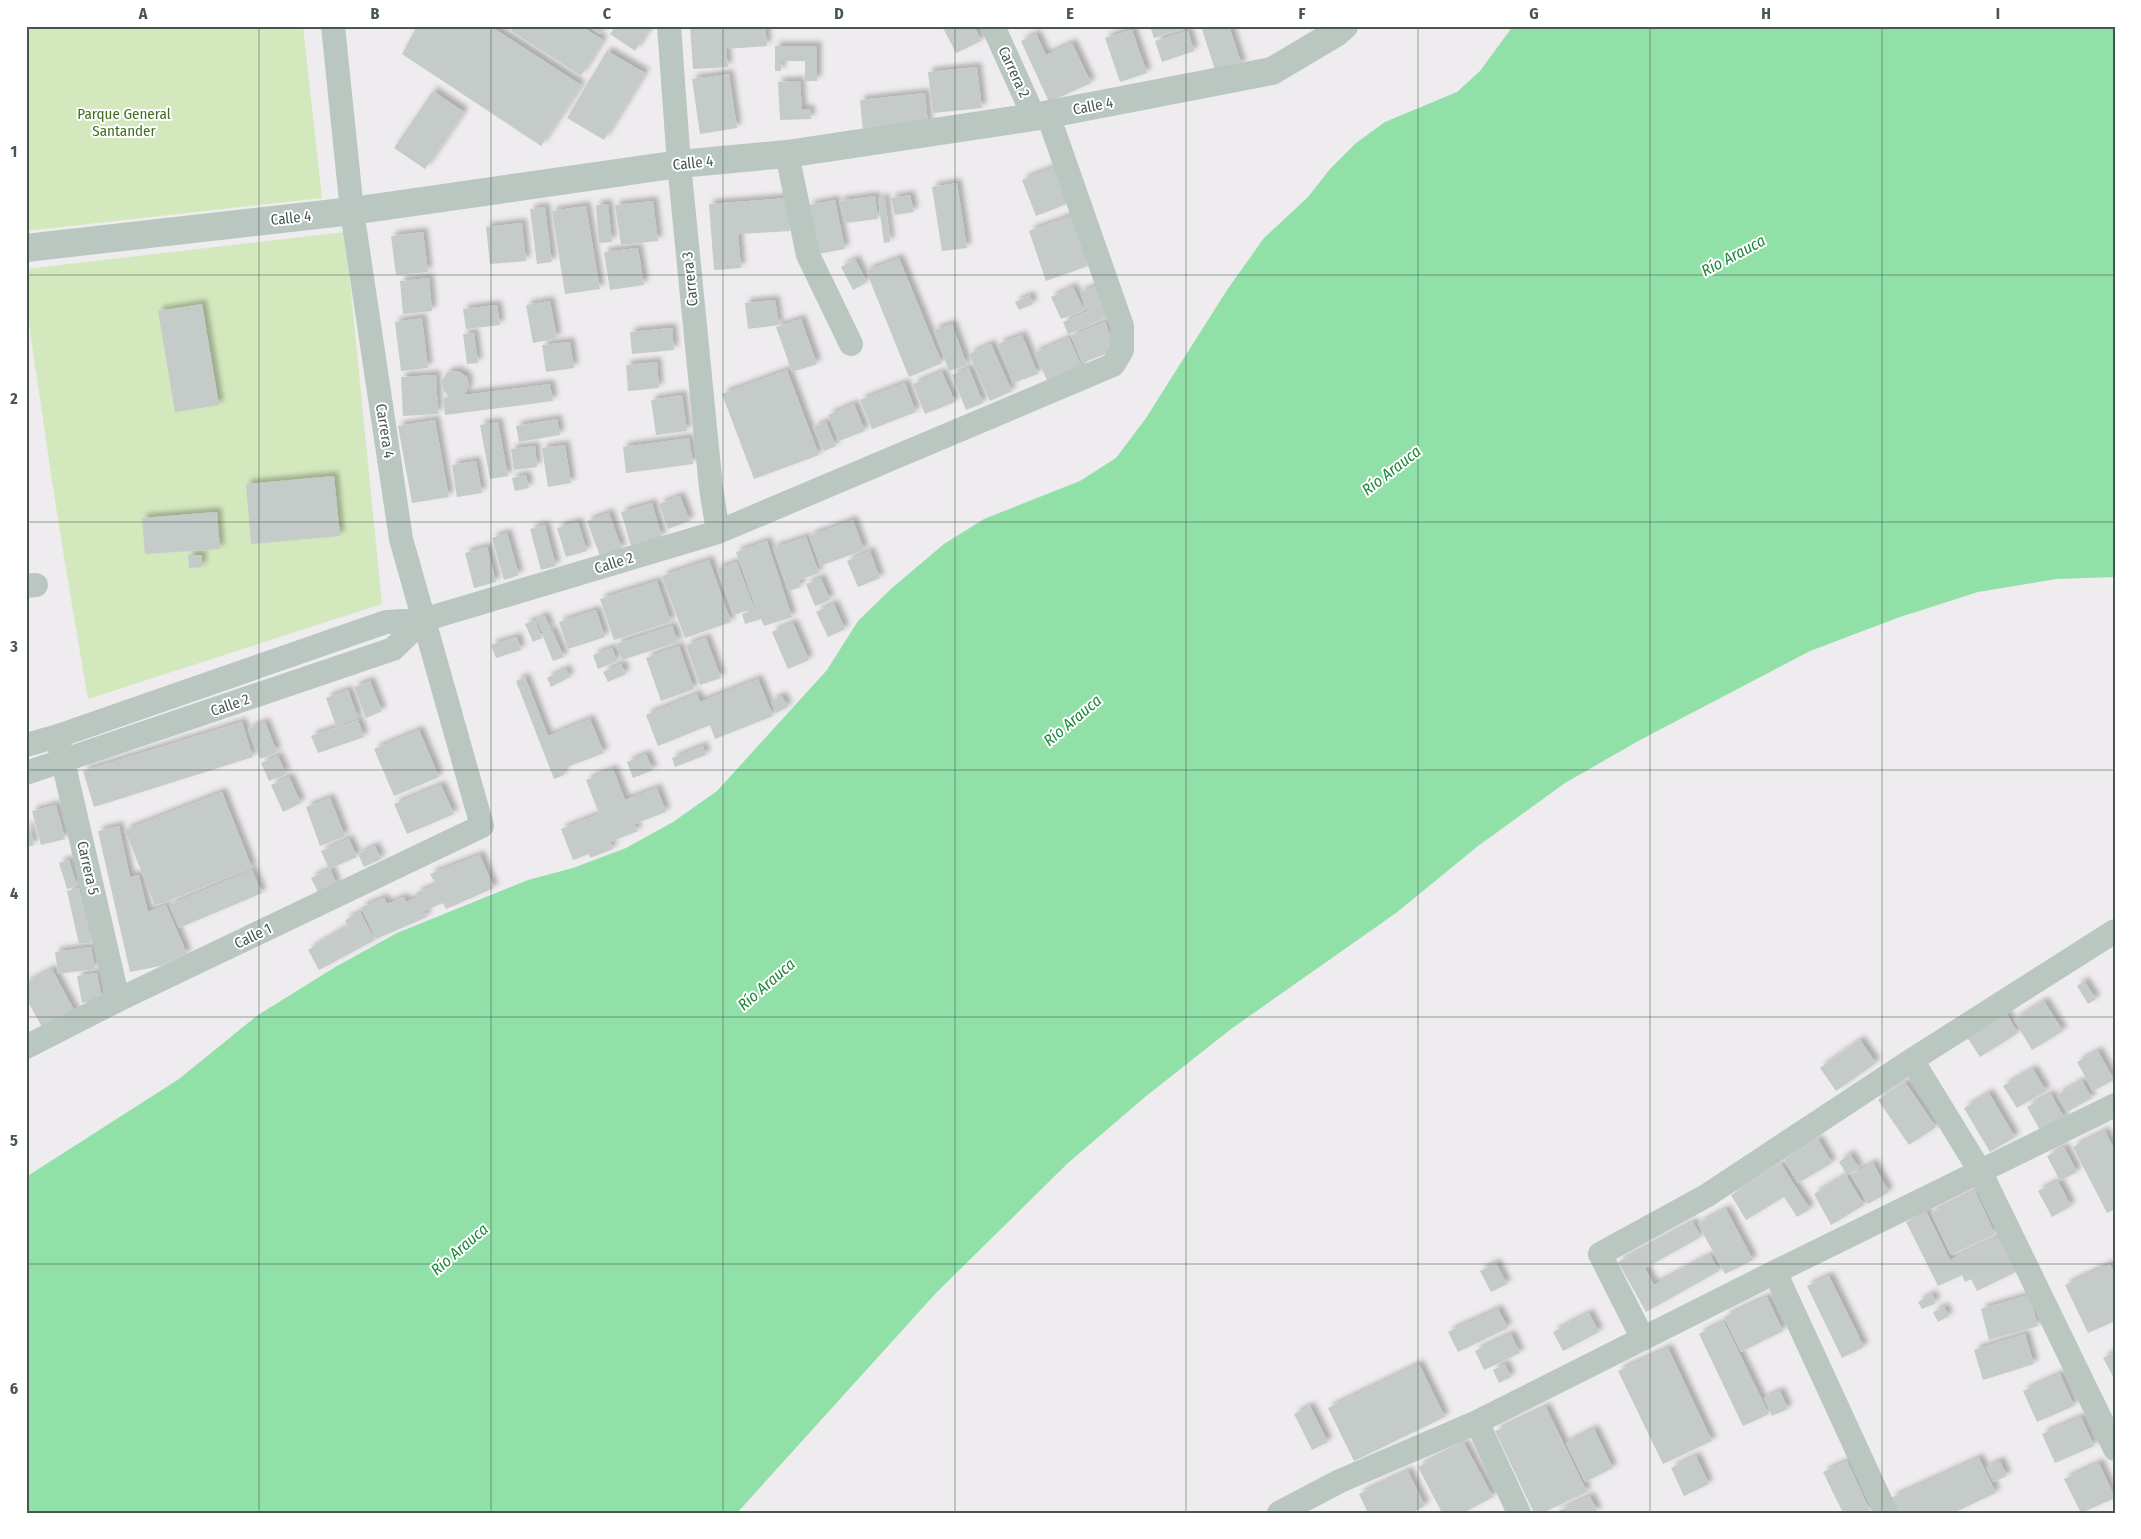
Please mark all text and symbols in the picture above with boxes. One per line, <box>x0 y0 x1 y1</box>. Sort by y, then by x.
text: A <box>138 4 148 23</box>
text: B <box>371 4 380 23</box>
text: C <box>603 4 612 23</box>
text: D <box>834 4 844 23</box>
text: E <box>1066 4 1074 23</box>
text: F <box>1298 4 1306 23</box>
text: G <box>1529 4 1539 23</box>
text: H <box>1761 4 1771 23</box>
text: I <box>1996 4 2000 23</box>
street label: Carrera 2 <box>994 43 1034 101</box>
street label: Calle 4 <box>1071 93 1115 119</box>
park label: Parque General Santander <box>77 105 171 140</box>
text: 1 <box>11 142 17 161</box>
street label: Calle 4 <box>672 152 714 174</box>
street label: Calle 4 <box>270 207 312 229</box>
water label: Río Arauca <box>1698 231 1768 280</box>
street label: Carrera 3 <box>678 251 702 307</box>
text: 2 <box>9 389 18 408</box>
street label: Carrera 4 <box>372 402 398 460</box>
water label: Río Arauca <box>1358 441 1425 499</box>
street label: Calle 2 <box>592 548 636 577</box>
text: 3 <box>9 637 18 656</box>
street label: Calle 2 <box>208 690 252 720</box>
water label: Río Arauca <box>1040 691 1105 750</box>
street label: Carrera 5 <box>73 839 103 897</box>
text: 4 <box>10 884 18 903</box>
street label: Calle 1 <box>231 919 275 953</box>
water label: Río Arauca <box>734 954 799 1014</box>
text: 5 <box>10 1131 18 1150</box>
water label: Río Arauca <box>427 1219 492 1279</box>
text: 6 <box>10 1379 18 1398</box>

